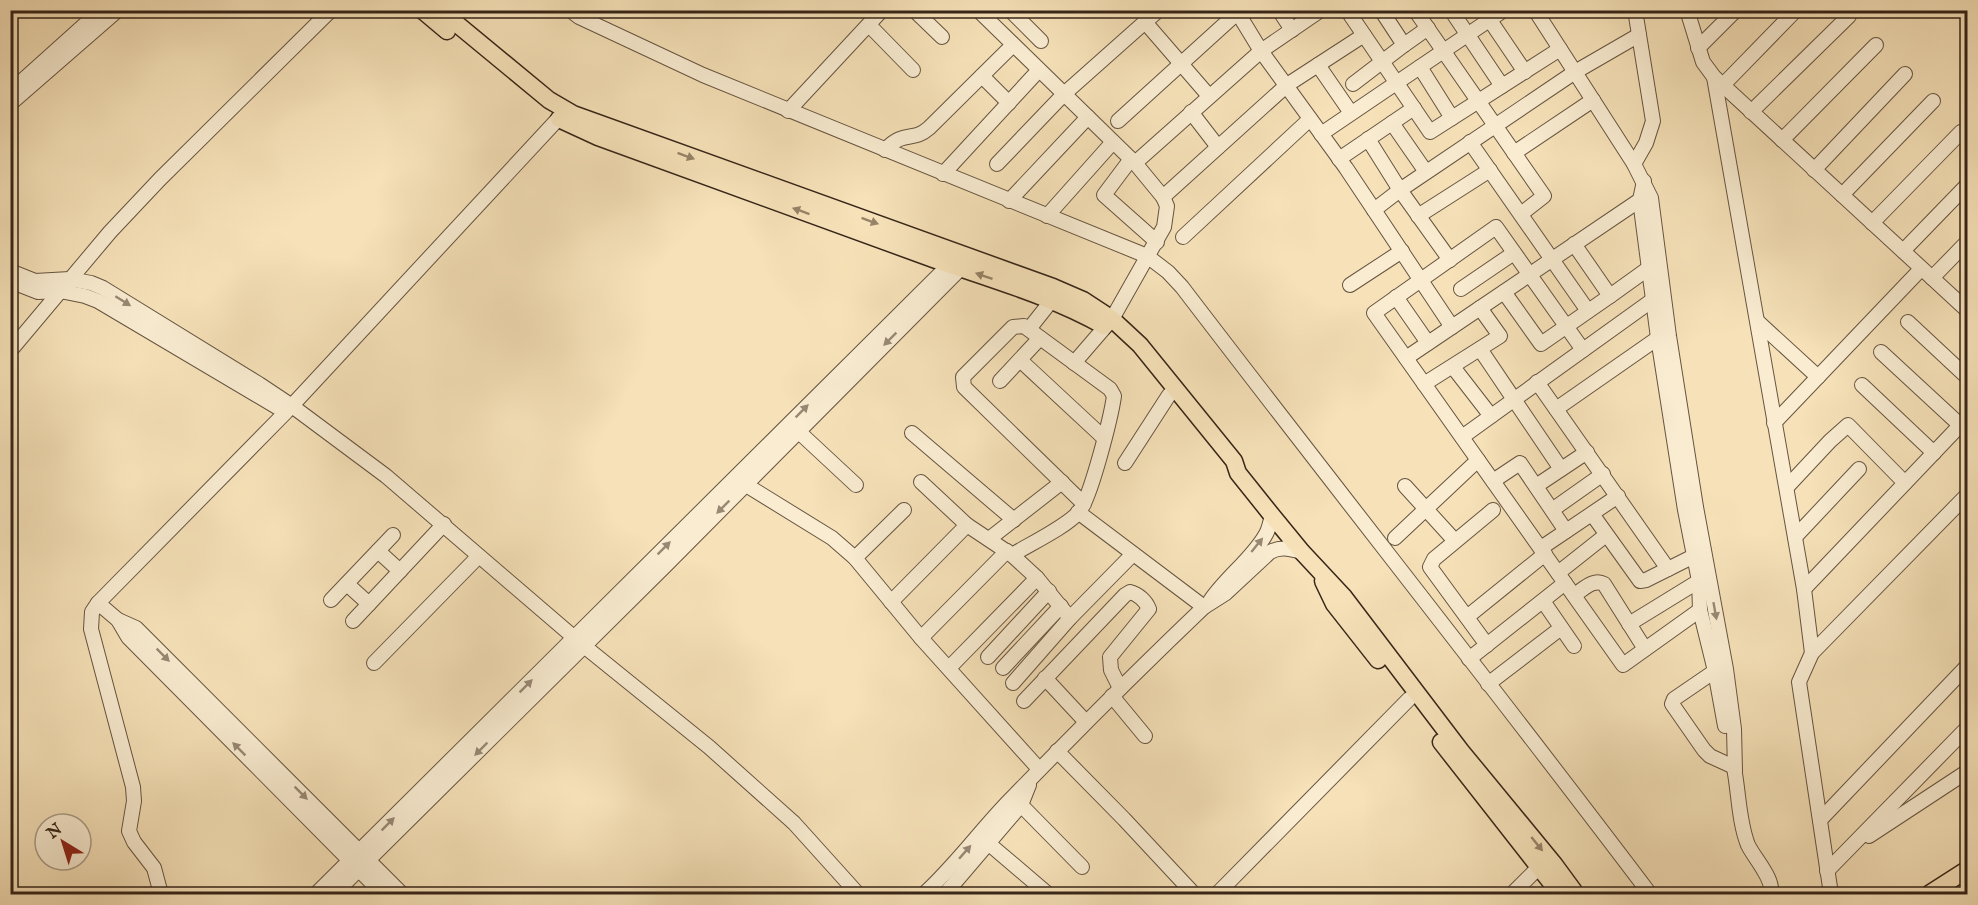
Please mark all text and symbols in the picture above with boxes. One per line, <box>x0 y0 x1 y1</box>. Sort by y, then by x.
one-way arrow <box>677 151 695 161</box>
one-way arrow <box>791 206 809 216</box>
one-way arrow <box>861 217 879 227</box>
one-way arrow <box>975 270 993 280</box>
one-way arrow <box>115 295 131 306</box>
one-way arrow <box>884 332 898 346</box>
one-way arrow <box>795 404 809 418</box>
one-way arrow <box>717 500 731 514</box>
one-way arrow <box>1250 538 1263 553</box>
one-way arrow <box>656 542 670 556</box>
one-way arrow <box>1711 602 1720 621</box>
one-way arrow <box>156 648 170 662</box>
one-way arrow <box>518 679 533 693</box>
one-way arrow <box>474 741 488 756</box>
one-way arrow <box>232 742 246 756</box>
one-way arrow <box>294 786 308 800</box>
north arrow <box>33 812 93 872</box>
one-way arrow <box>380 817 394 831</box>
text: N <box>43 820 67 845</box>
one-way arrow <box>1531 836 1544 852</box>
one-way arrow <box>958 845 971 860</box>

